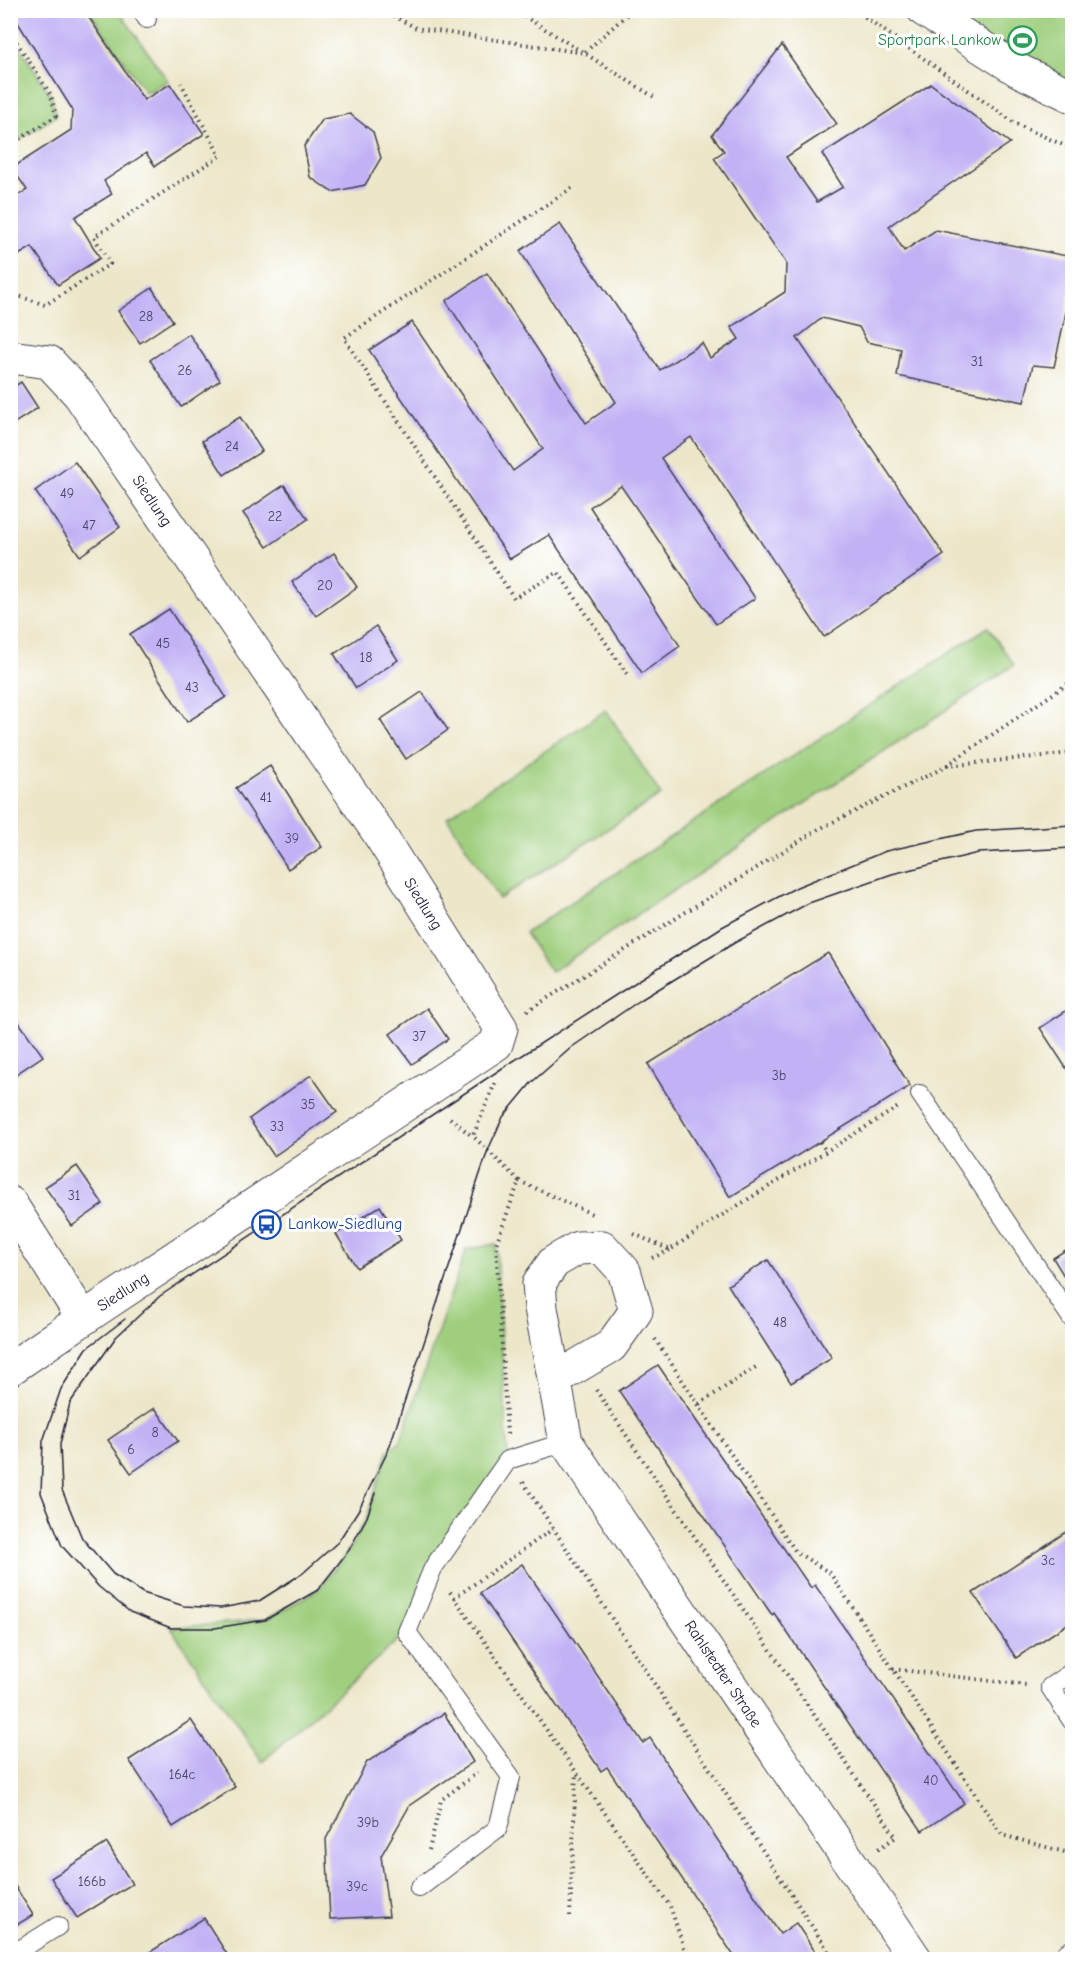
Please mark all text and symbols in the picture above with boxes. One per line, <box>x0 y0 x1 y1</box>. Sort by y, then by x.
sports icon: Sportpark Lankow <box>1006 24 1038 56</box>
place label: Sportpark Lankow <box>878 31 1001 49</box>
house number: 28 <box>139 308 153 325</box>
house number: 31 <box>971 353 983 370</box>
house number: 26 <box>178 362 192 379</box>
house number: 24 <box>225 438 239 455</box>
street label: Siedlung <box>128 472 176 530</box>
house number: 49 <box>60 485 74 502</box>
house number: 22 <box>268 508 282 525</box>
house number: 47 <box>82 517 96 534</box>
house number: 20 <box>317 577 333 594</box>
house number: 45 <box>156 635 170 652</box>
house number: 18 <box>360 649 372 666</box>
house number: 43 <box>185 679 199 696</box>
house number: 41 <box>260 789 272 806</box>
house number: 39 <box>285 830 299 847</box>
street label: Siedlung <box>400 875 446 933</box>
house number: 37 <box>412 1028 426 1045</box>
house number: 3b <box>772 1067 786 1084</box>
house number: 35 <box>301 1096 315 1113</box>
house number: 33 <box>270 1118 284 1135</box>
house number: 31 <box>68 1187 80 1204</box>
bus stop icon: Lankow-Siedlung <box>251 1208 283 1240</box>
place label: Lankow-Siedlung <box>288 1215 403 1233</box>
street label: Siedlung <box>94 1269 152 1315</box>
house number: 48 <box>773 1314 787 1331</box>
house number: 8 <box>151 1424 159 1441</box>
house number: 6 <box>127 1441 135 1458</box>
house number: 3c <box>1041 1552 1055 1569</box>
street label: Rahlstedter Straße <box>681 1617 765 1731</box>
house number: 164c <box>169 1766 196 1783</box>
house number: 40 <box>923 1772 939 1789</box>
house number: 39b <box>357 1814 379 1831</box>
house number: 166b <box>78 1873 106 1890</box>
house number: 39c <box>346 1878 368 1895</box>

